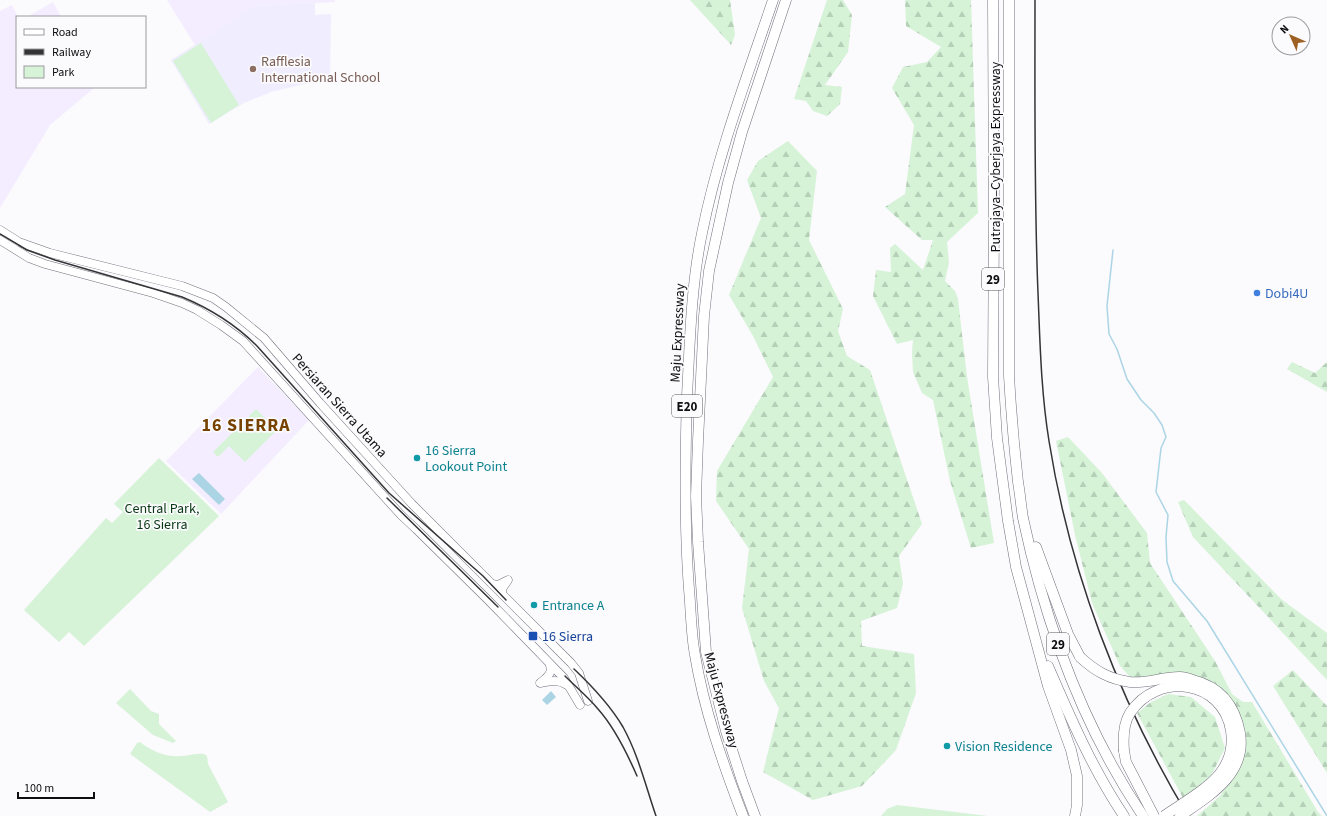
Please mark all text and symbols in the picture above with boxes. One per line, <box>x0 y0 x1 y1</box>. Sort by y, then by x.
legend <box>16 16 146 88</box>
north arrow <box>1271 16 1311 56</box>
text: N <box>1276 21 1292 37</box>
text: Road <box>52 24 78 41</box>
text: Railway <box>52 44 91 61</box>
place label: Rafflesia International School <box>261 52 381 88</box>
street label: Putrajaya–Cyberjaya Expressway <box>986 61 1006 252</box>
text: Park <box>52 64 74 81</box>
marker: Rafflesia International School <box>248 64 258 74</box>
road number: 29 <box>982 268 1004 290</box>
street label: Maju Expressway <box>665 283 691 383</box>
place label: Dobi4U <box>1265 284 1308 304</box>
marker: Dobi4U <box>1252 288 1262 298</box>
street label: Persiaran Sierra Utama <box>287 349 392 462</box>
road number: E20 <box>672 395 702 417</box>
district label: 16 SIERRA <box>201 413 291 438</box>
place label: 16 Sierra Lookout Point <box>425 441 508 477</box>
marker: 16 Sierra Lookout Point <box>412 453 422 463</box>
park label: Central Park, 16 Sierra <box>124 499 200 535</box>
place label: Entrance A <box>542 596 605 616</box>
marker: Entrance A <box>529 600 539 610</box>
place label: 16 Sierra <box>542 627 593 647</box>
marker: 16 Sierra <box>527 630 539 642</box>
road number: 29 <box>1047 633 1069 655</box>
street label: Maju Expressway <box>699 650 744 751</box>
place label: Vision Residence <box>955 737 1053 757</box>
marker: Vision Residence <box>942 741 952 751</box>
scale bar <box>18 774 94 800</box>
text: 100 m <box>24 780 54 797</box>

